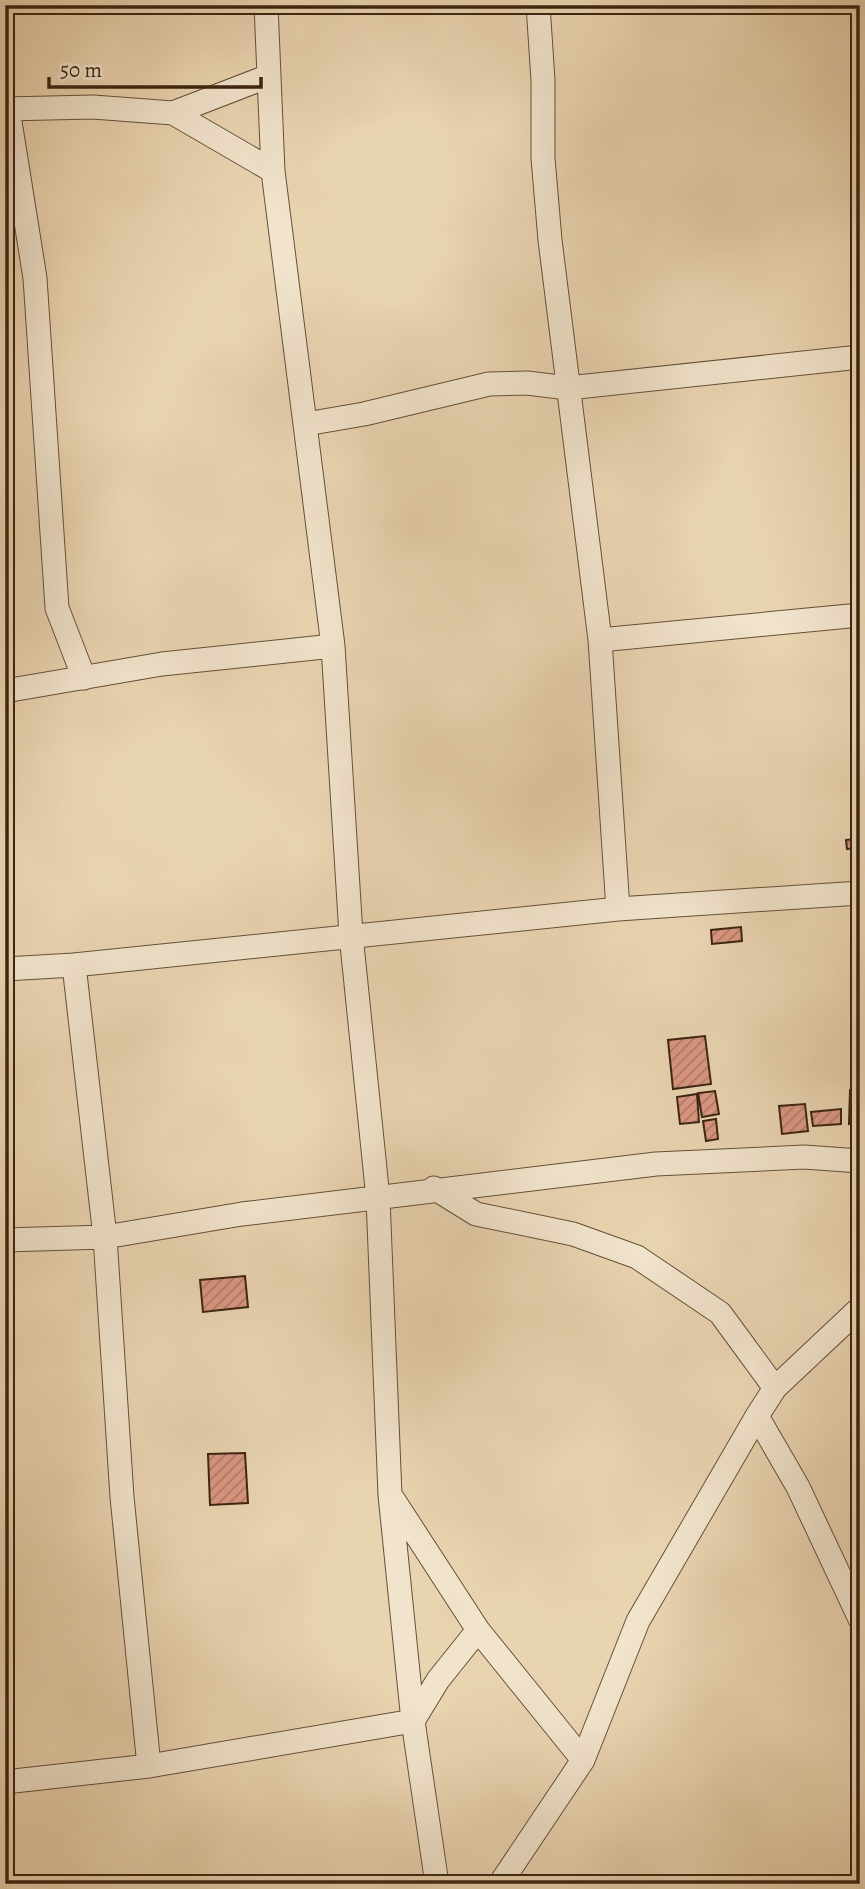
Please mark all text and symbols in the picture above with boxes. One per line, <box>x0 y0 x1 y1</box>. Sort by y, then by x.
scale bar <box>49 46 261 90</box>
text: 50 m <box>60 56 102 84</box>

